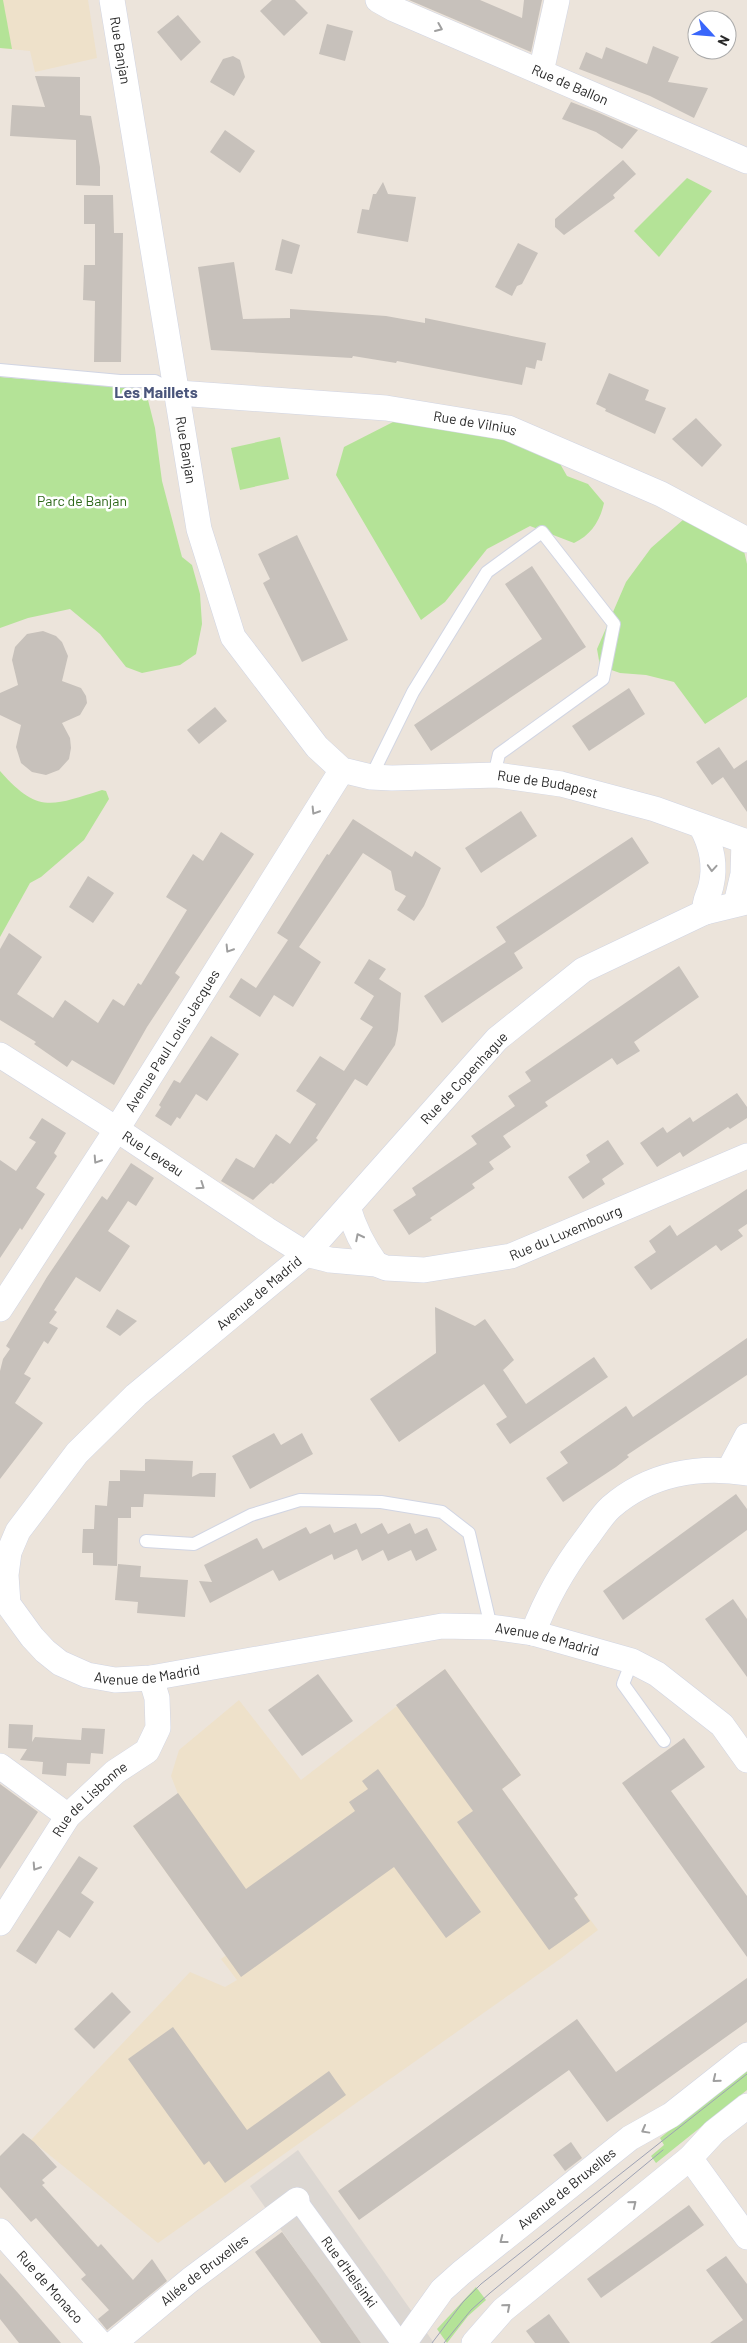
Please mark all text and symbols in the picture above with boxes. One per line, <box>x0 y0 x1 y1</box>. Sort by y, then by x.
north arrow <box>687 10 737 60</box>
street label: Rue Banjan <box>107 15 135 85</box>
one-way arrow <box>434 22 443 33</box>
text: N <box>714 33 734 49</box>
street label: Rue de Ballon <box>529 60 611 108</box>
district label: Les Maillets <box>114 382 198 401</box>
street label: Rue de Vilnius <box>432 407 520 439</box>
street label: Rue Banjan <box>173 415 200 485</box>
park label: Parc de Banjan <box>37 492 127 509</box>
street label: Rue de Budapest <box>496 766 600 801</box>
one-way arrow <box>312 805 322 814</box>
one-way arrow <box>706 865 717 873</box>
one-way arrow <box>226 943 236 952</box>
street label: Avenue Paul Louis Jacques <box>121 966 223 1115</box>
street label: Rue de Copenhague <box>416 1028 511 1127</box>
street label: Rue Leveau <box>119 1127 187 1180</box>
one-way arrow <box>93 1155 103 1164</box>
one-way arrow <box>195 1180 205 1189</box>
street label: Rue du Luxembourg <box>506 1201 624 1264</box>
one-way arrow <box>355 1233 365 1242</box>
street label: Avenue de Madrid <box>212 1252 305 1333</box>
street label: Avenue de Madrid <box>494 1619 601 1659</box>
street label: Avenue de Madrid <box>93 1660 201 1688</box>
street label: Rue de Lisbonne <box>48 1757 130 1840</box>
one-way arrow <box>32 1862 42 1871</box>
one-way arrow <box>713 2074 722 2082</box>
one-way arrow <box>641 2124 650 2134</box>
street label: Avenue de Bruxelles <box>514 2144 619 2233</box>
one-way arrow <box>627 2202 636 2210</box>
street label: Allée de Bruxelles <box>157 2230 251 2309</box>
street label: Rue d'Helsinki <box>318 2233 381 2311</box>
one-way arrow <box>499 2235 508 2244</box>
street label: Rue de Monaco <box>13 2247 87 2326</box>
one-way arrow <box>501 2304 510 2313</box>

